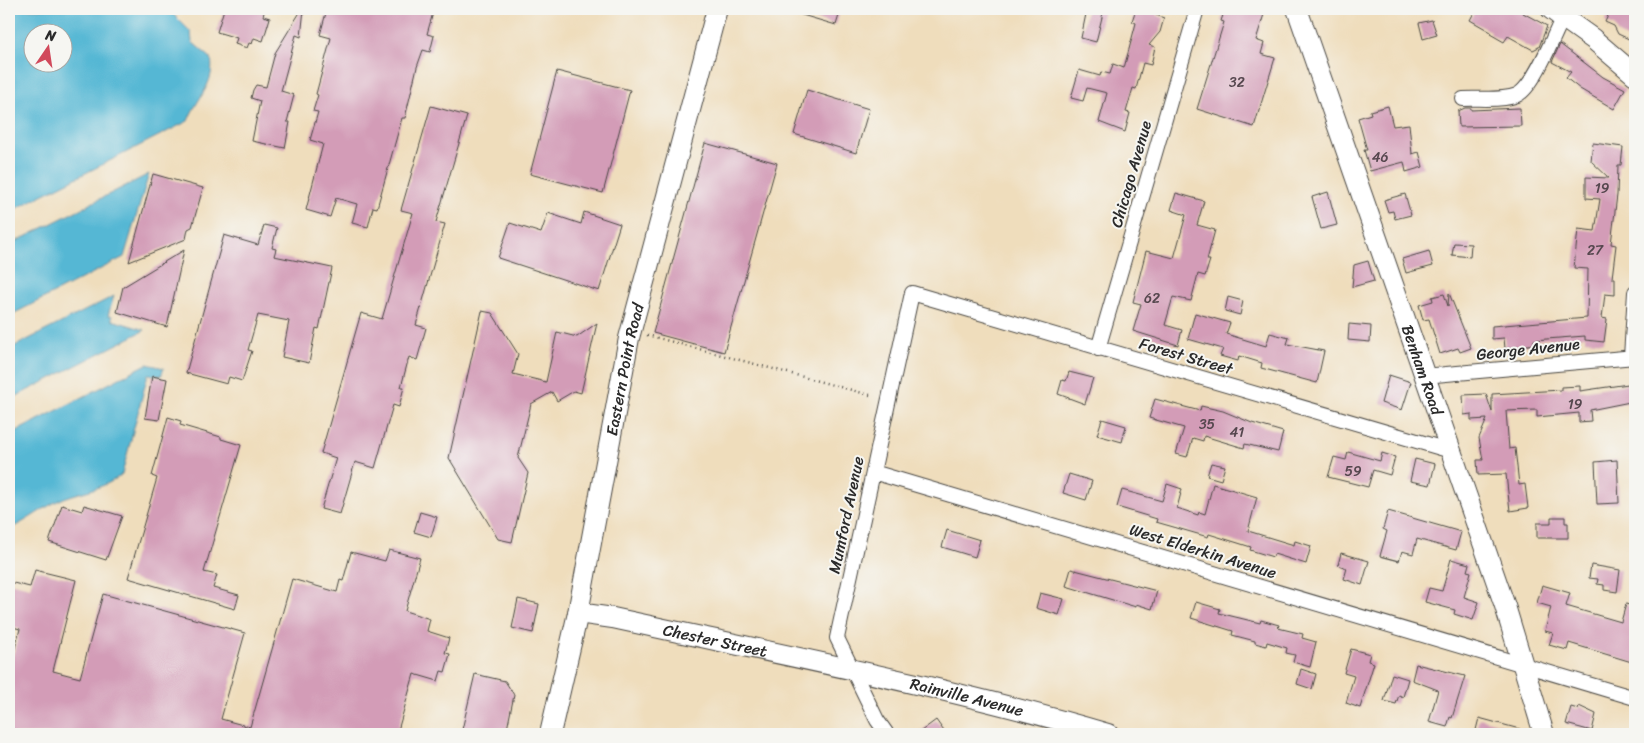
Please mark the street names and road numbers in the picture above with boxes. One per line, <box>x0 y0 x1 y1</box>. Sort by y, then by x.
street label: Chicago Avenue <box>1102 117 1160 231</box>
street label: Eastern Point Road <box>597 299 653 438</box>
street label: Benham Road <box>1394 321 1452 420</box>
street label: Forest Street <box>1136 329 1237 383</box>
street label: George Avenue <box>1475 329 1581 369</box>
street label: Mumford Avenue <box>819 454 873 576</box>
street label: West Elderkin Avenue <box>1126 515 1280 587</box>
street label: Chester Street <box>660 615 770 665</box>
street label: Rainville Avenue <box>907 669 1027 725</box>

